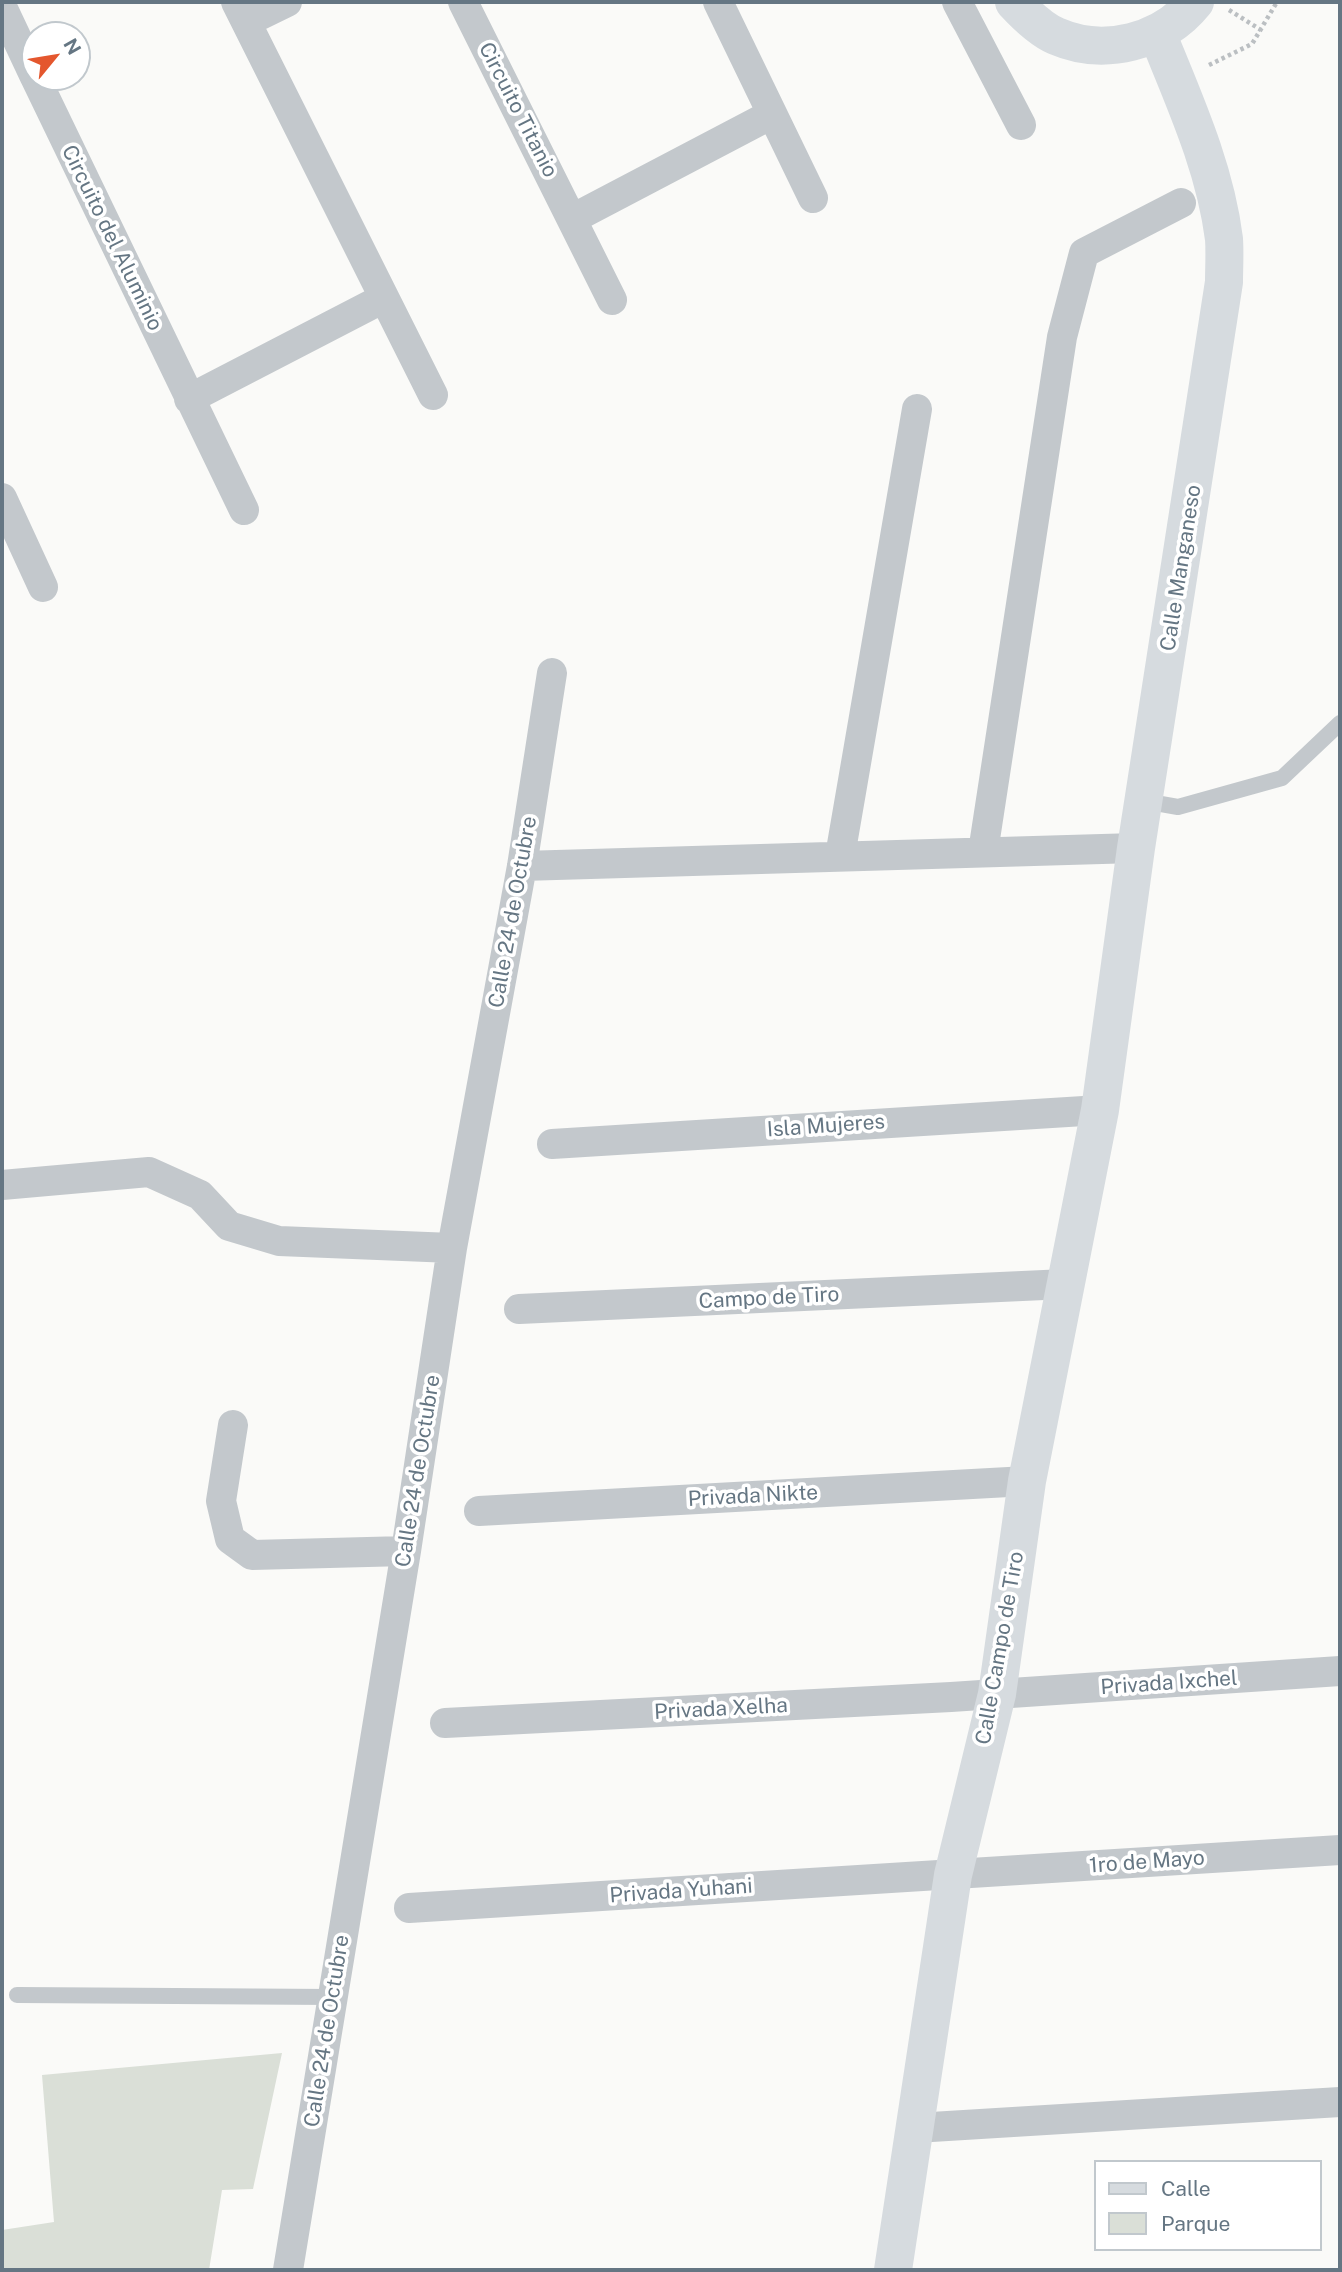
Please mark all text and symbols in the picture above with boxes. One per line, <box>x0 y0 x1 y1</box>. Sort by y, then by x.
north arrow <box>21 21 91 91</box>
text: N <box>59 35 86 58</box>
street label: Circuito Titanio <box>473 38 563 182</box>
street label: Circuito del Aluminio <box>56 141 168 335</box>
street label: Calle Manganeso <box>1155 483 1207 653</box>
street label: Calle 24 de Octubre <box>484 814 542 1010</box>
street label: Isla Mujeres <box>766 1109 886 1143</box>
street label: Campo de Tiro <box>698 1282 840 1314</box>
street label: Calle 24 de Octubre <box>390 1373 446 1569</box>
street label: Privada Nikte <box>687 1480 819 1512</box>
street label: Calle Campo de Tiro <box>971 1549 1029 1747</box>
street label: Privada Ixchel <box>1100 1666 1238 1700</box>
street label: Privada Xelha <box>654 1693 788 1725</box>
street label: 1ro de Mayo <box>1088 1845 1206 1879</box>
street label: Privada Yuhani <box>609 1873 753 1909</box>
street label: Calle 24 de Octubre <box>299 1933 355 2129</box>
legend <box>1094 2160 1321 2251</box>
text: Calle <box>1161 2176 1211 2201</box>
text: Parque <box>1161 2211 1230 2236</box>

